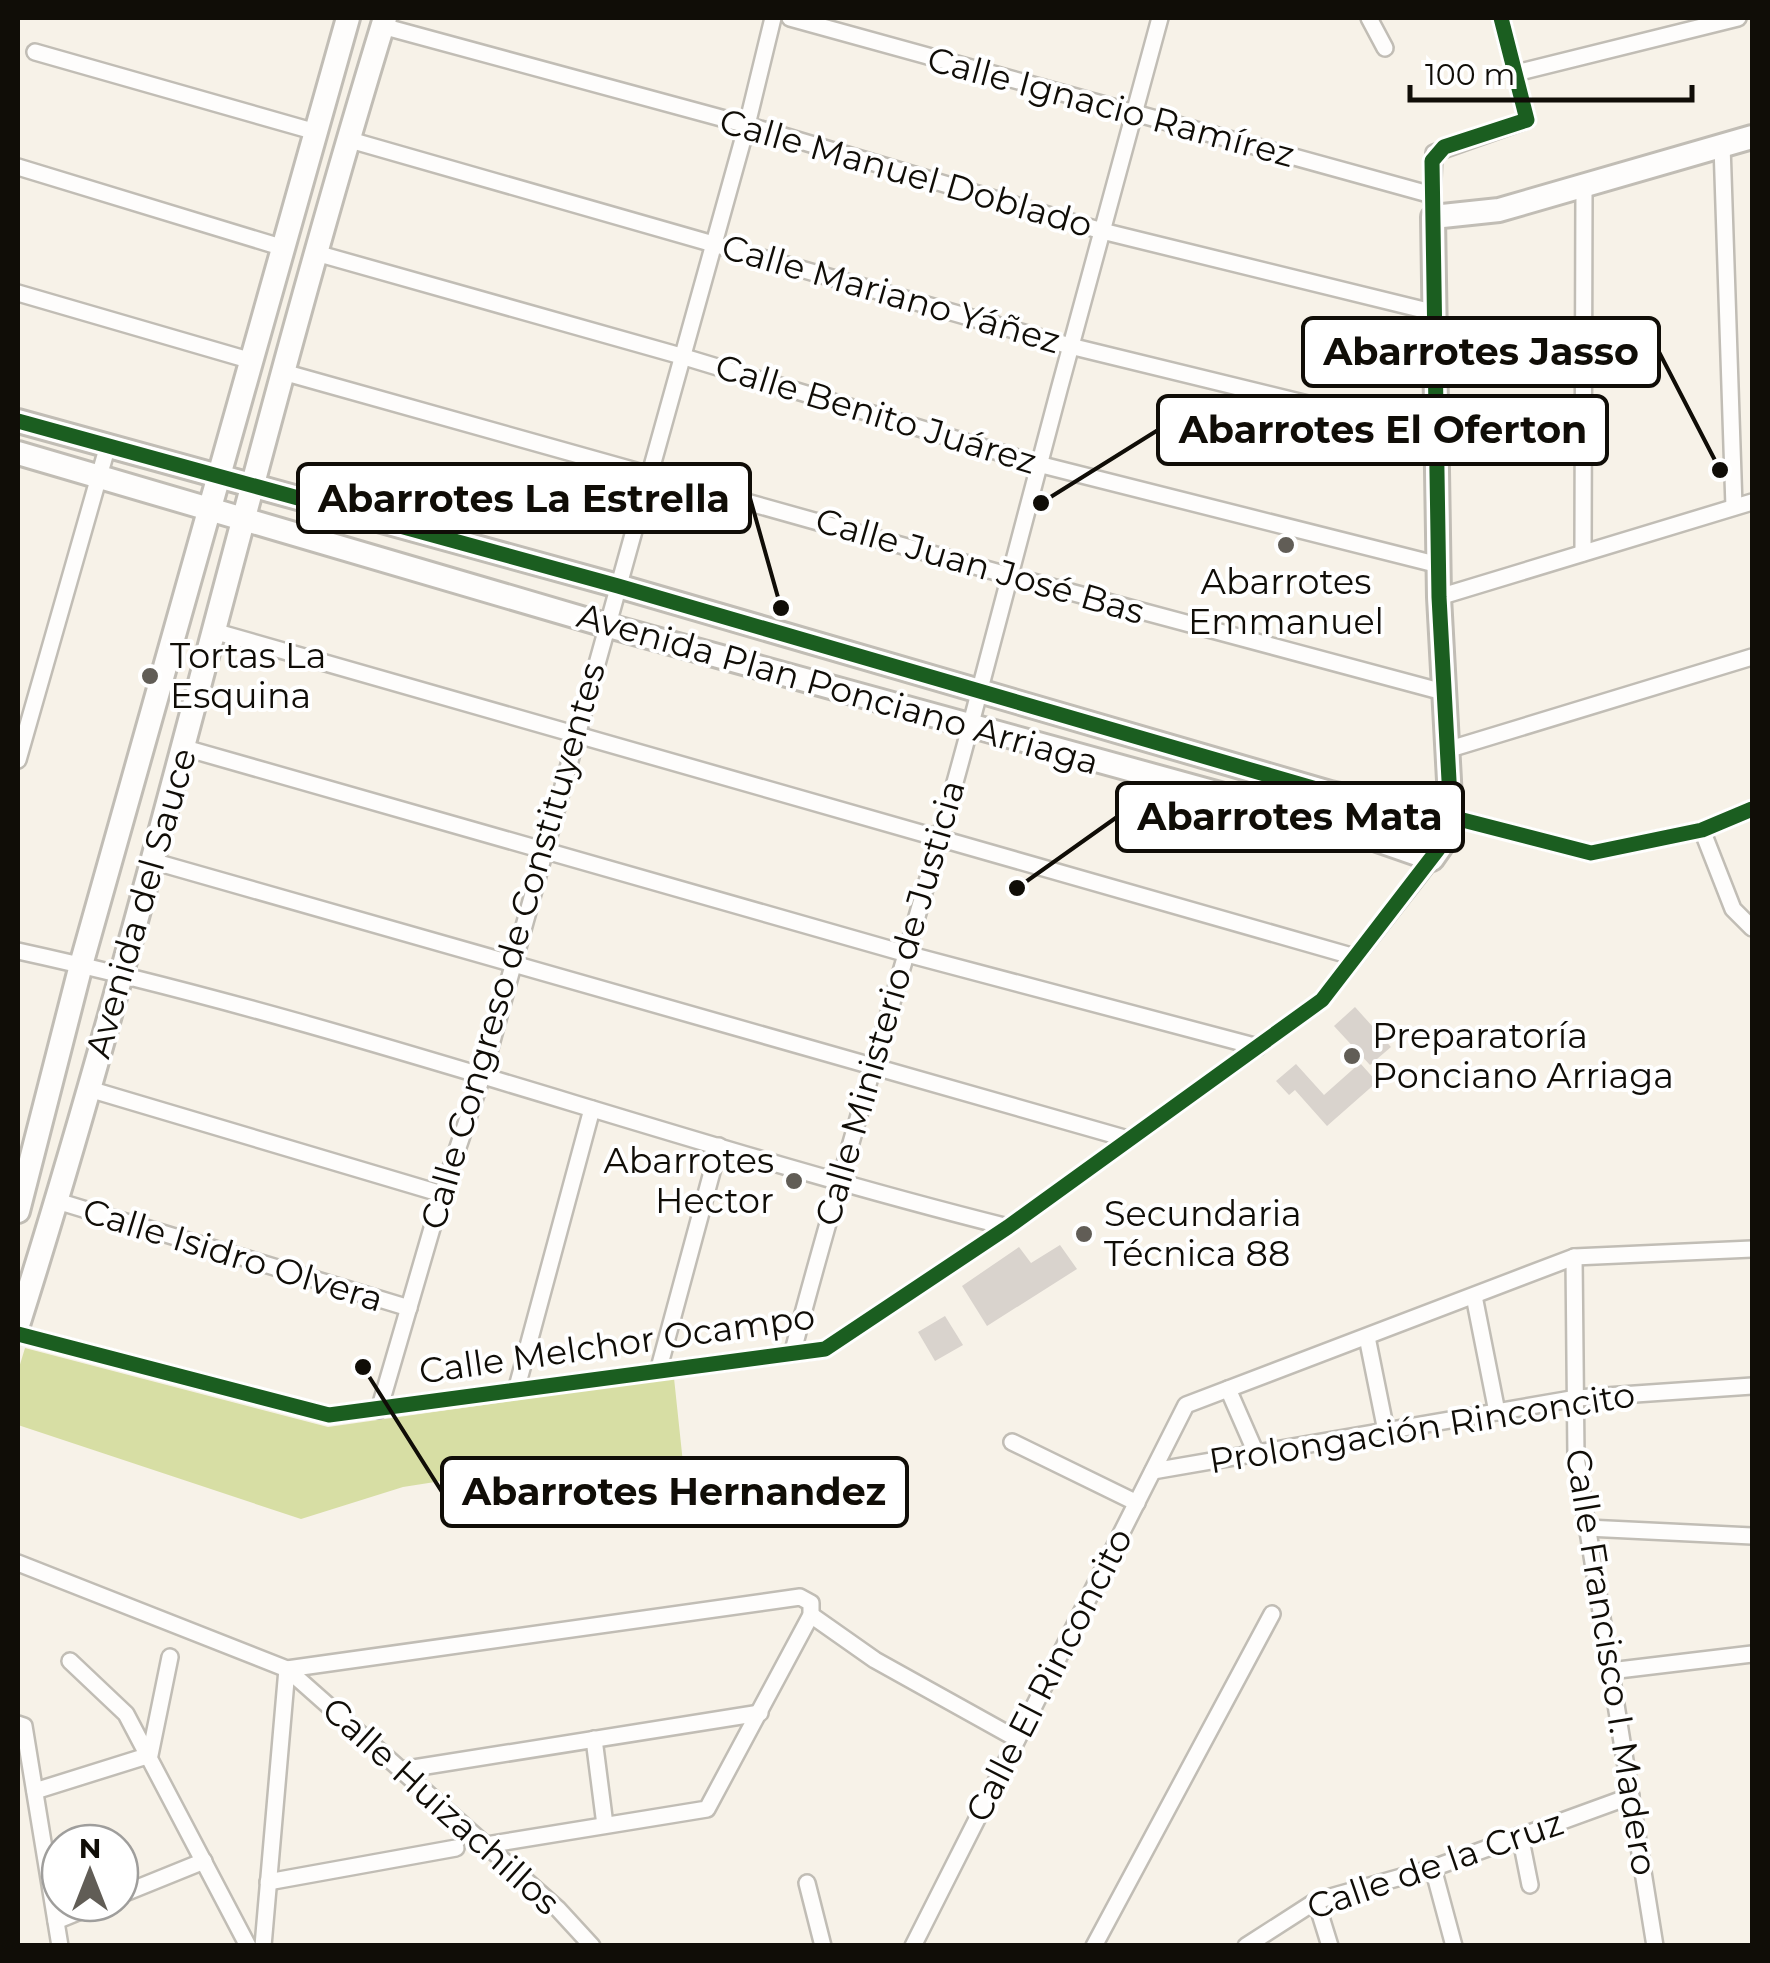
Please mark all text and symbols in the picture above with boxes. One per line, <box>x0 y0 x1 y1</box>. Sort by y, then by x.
street label: Calle Ignacio Ramírez <box>923 37 1299 176</box>
scale bar <box>1410 40 1692 102</box>
text: 100 m <box>1425 56 1515 93</box>
street label: Calle Manuel Doblado <box>715 99 1097 246</box>
street label: Calle Mariano Yáñez <box>717 225 1065 362</box>
callout: Abarrotes Jasso <box>1303 318 1659 386</box>
text: Abarrotes Jasso <box>1322 328 1639 375</box>
street label: Calle Benito Juárez <box>710 344 1042 483</box>
callout: Abarrotes El Oferton <box>1158 396 1607 464</box>
text: Abarrotes El Oferton <box>1178 406 1587 453</box>
callout: Abarrotes La Estrella <box>298 464 750 532</box>
text: Abarrotes La Estrella <box>317 475 730 522</box>
street label: Calle Juan José Bas <box>811 498 1149 633</box>
marker: Abarrotes Emmanuel <box>1275 534 1297 556</box>
place label: Abarrotes Emmanuel <box>1188 560 1384 643</box>
street label: Avenida Plan Ponciano Arriaga <box>573 593 1104 784</box>
place label: Tortas La Esquina <box>170 634 326 717</box>
street label: Calle Congreso de Constituyentes <box>411 658 614 1234</box>
marker: Tortas La Esquina <box>139 665 161 687</box>
street label: Avenida del Sauce <box>76 743 205 1063</box>
street label: Calle Ministerio de Justicia <box>805 775 974 1231</box>
callout: Abarrotes Mata <box>1117 783 1463 851</box>
text: Abarrotes Mata <box>1136 793 1443 840</box>
place label: Preparatoría Ponciano Arriaga <box>1372 1014 1674 1097</box>
marker: Preparatoría Ponciano Arriaga <box>1341 1045 1363 1067</box>
place label: Abarrotes Hector <box>604 1139 774 1222</box>
marker: Abarrotes Hector <box>783 1170 805 1192</box>
street label: Calle Isidro Olvera <box>78 1188 388 1321</box>
place label: Secundaria Técnica 88 <box>1104 1192 1302 1275</box>
marker: Secundaria Técnica 88 <box>1073 1223 1095 1245</box>
street label: Calle Melchor Ocampo <box>416 1294 818 1393</box>
street label: Prolongación Rinconcito <box>1206 1373 1638 1482</box>
street label: Calle Francisco I. Madero <box>1557 1446 1666 1878</box>
callout: Abarrotes Hernandez <box>442 1458 907 1526</box>
text: Abarrotes Hernandez <box>461 1468 886 1515</box>
street label: Calle El Rinconcito <box>956 1521 1141 1829</box>
street label: Calle Huizachillos <box>314 1688 569 1924</box>
street label: Calle de la Cruz <box>1301 1801 1568 1928</box>
north arrow <box>40 1823 140 1923</box>
text: N <box>79 1831 101 1865</box>

